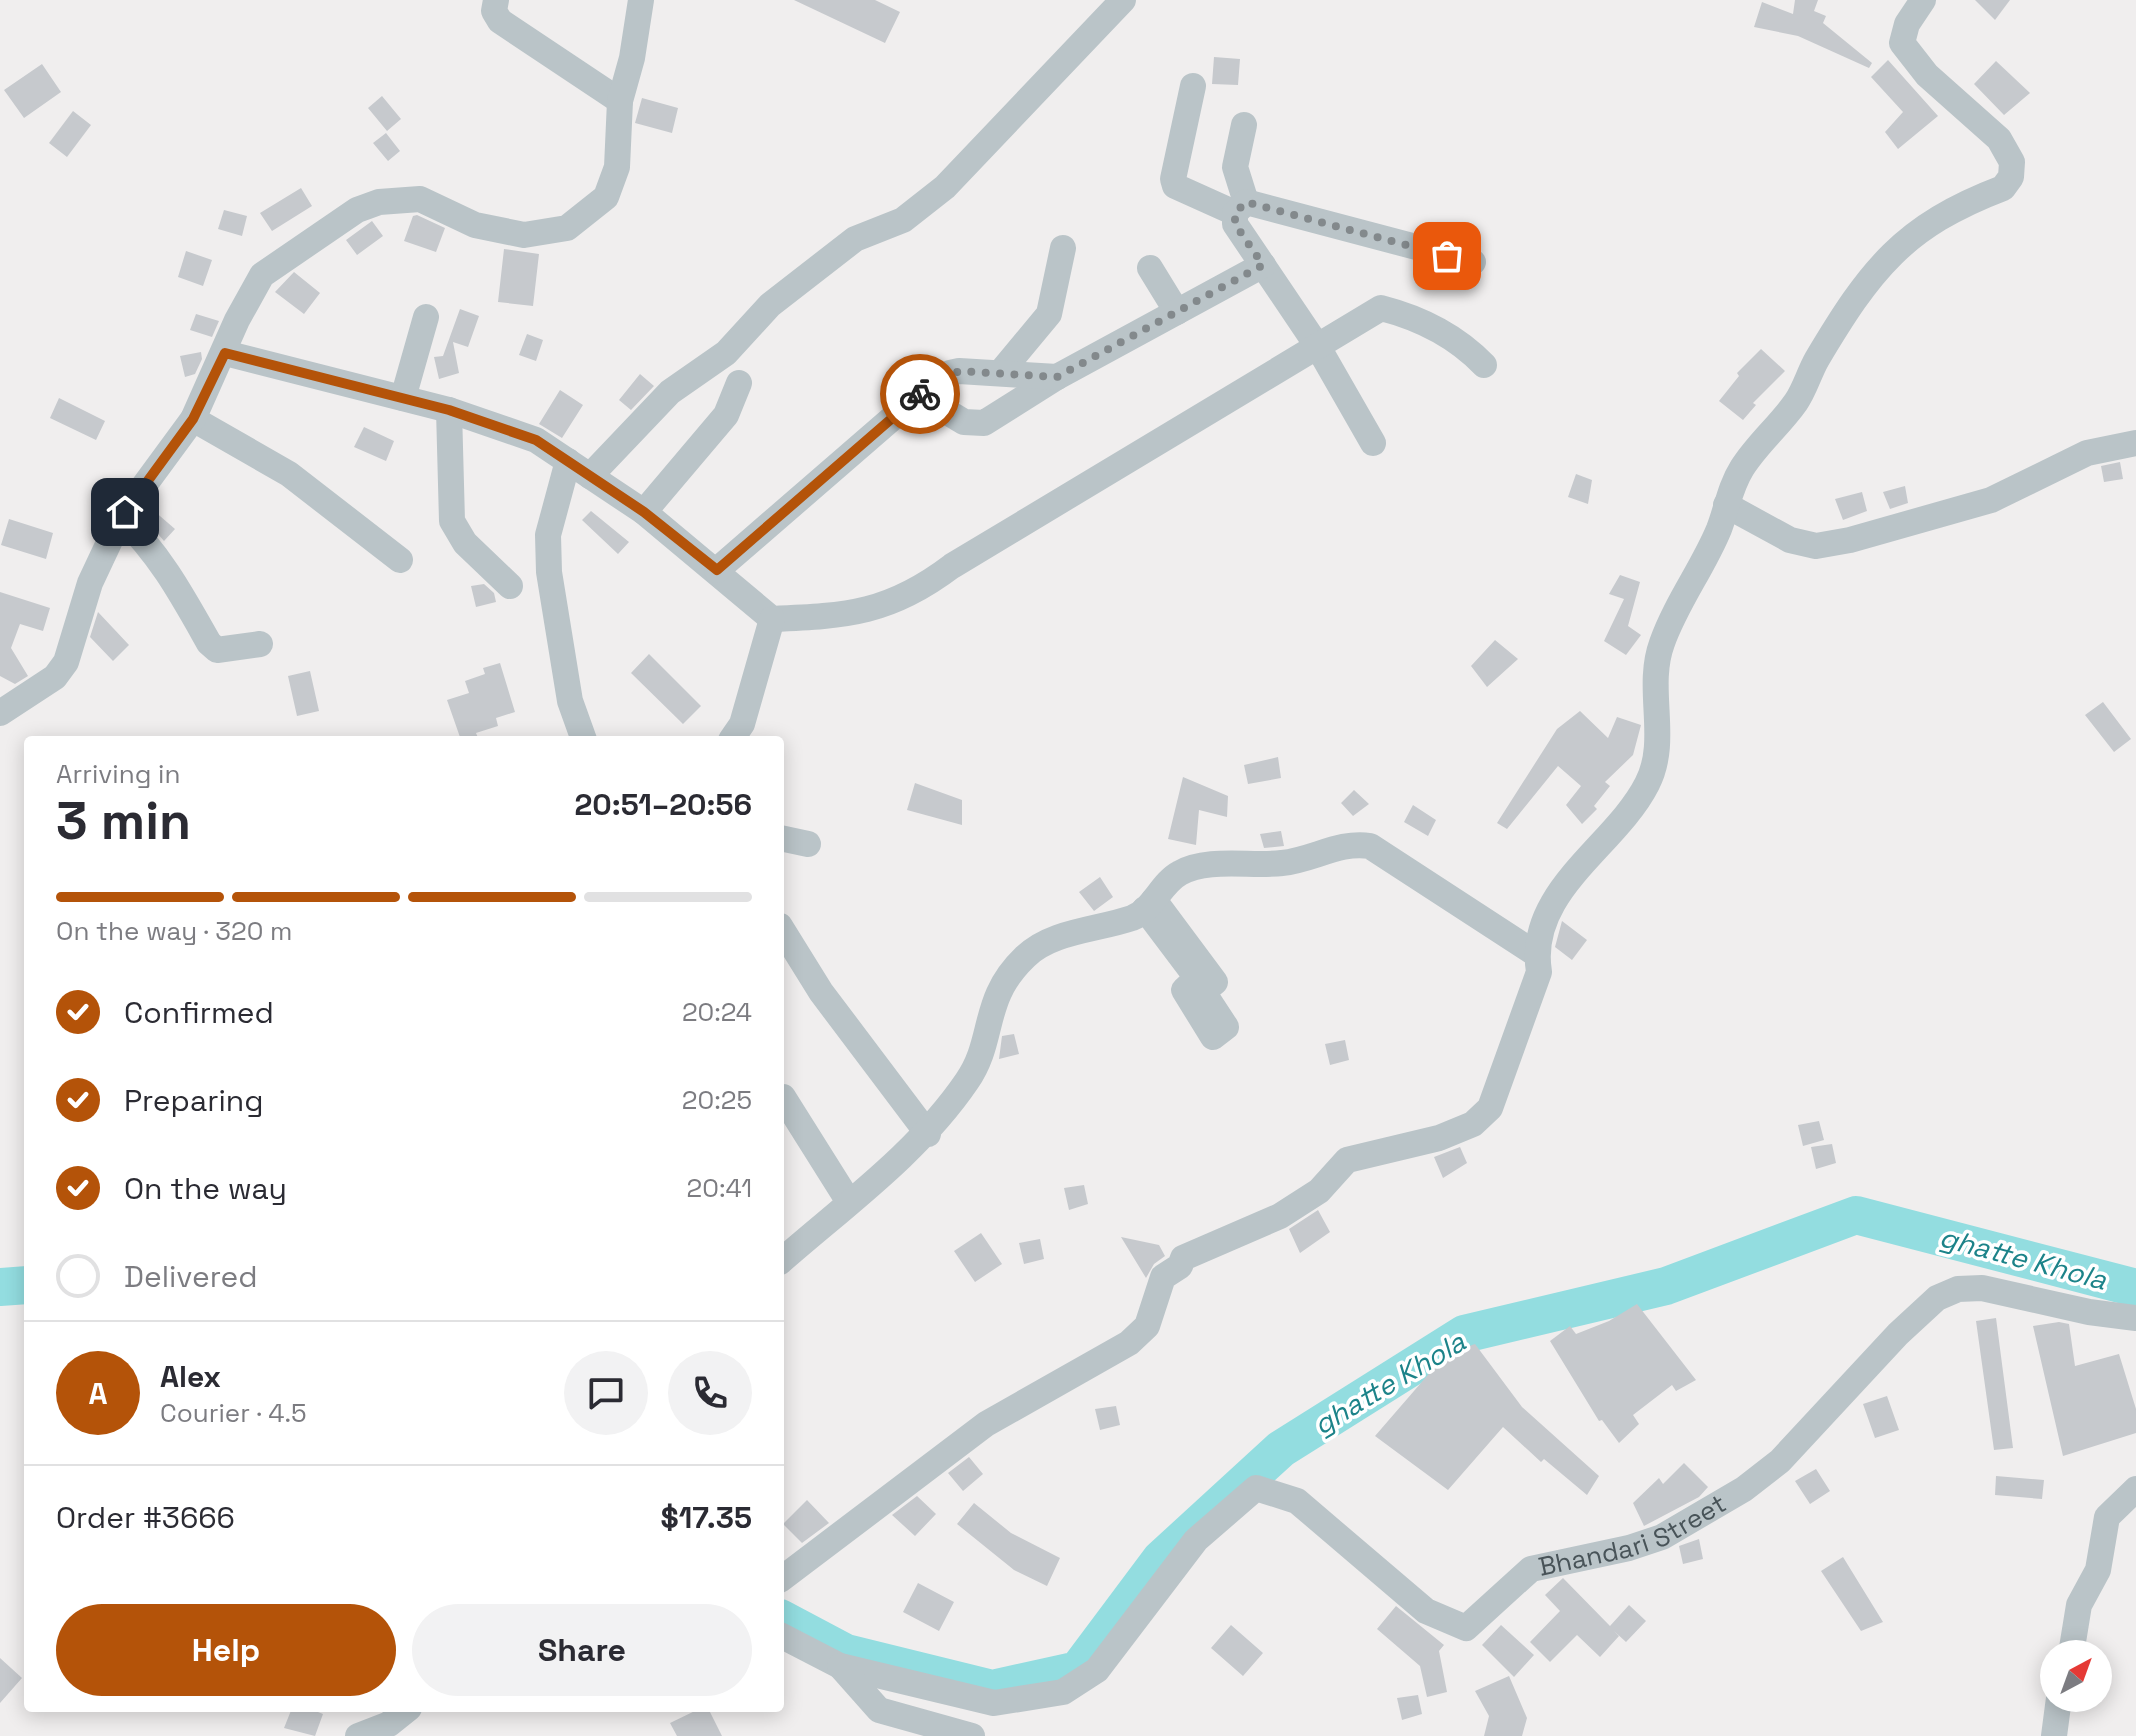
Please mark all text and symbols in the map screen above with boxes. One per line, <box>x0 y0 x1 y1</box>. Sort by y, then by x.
pin <box>1413 222 1481 290</box>
icon: bag <box>1425 234 1469 278</box>
courier <box>880 354 960 434</box>
icon: bike <box>898 372 942 416</box>
pin <box>91 478 159 546</box>
icon: home <box>103 490 147 534</box>
text: Arriving in <box>56 757 180 791</box>
text: 20:51–20:56 <box>575 785 752 824</box>
text: 3 min <box>56 788 191 854</box>
text: On the way · 320 m <box>56 914 292 948</box>
icon: check <box>56 990 100 1034</box>
text: Confirmed <box>124 993 274 1032</box>
text: 20:24 <box>682 995 752 1029</box>
icon: check <box>56 1078 100 1122</box>
text: Preparing <box>124 1081 263 1120</box>
text: 20:25 <box>682 1083 752 1117</box>
icon: check <box>56 1166 100 1210</box>
text: On the way <box>124 1169 287 1208</box>
text: 20:41 <box>687 1171 752 1205</box>
water label: ghatte Khola <box>1936 1218 2111 1298</box>
text: Delivered <box>124 1257 258 1296</box>
water label: ghatte Khola <box>1306 1323 1473 1443</box>
button: chat <box>564 1351 648 1435</box>
button: phone <box>668 1351 752 1435</box>
text: Alex <box>160 1357 221 1396</box>
text: A <box>88 1374 108 1413</box>
text: Courier · 4.5 <box>160 1396 307 1430</box>
street label: Bhandari Street <box>1535 1486 1732 1584</box>
text: Order #3666 <box>56 1498 235 1537</box>
text: $17.35 <box>661 1498 752 1537</box>
button: Help <box>56 1604 396 1696</box>
button: Share <box>412 1604 752 1696</box>
north arrow <box>2040 1640 2112 1712</box>
map controls <box>2040 1640 2112 1712</box>

